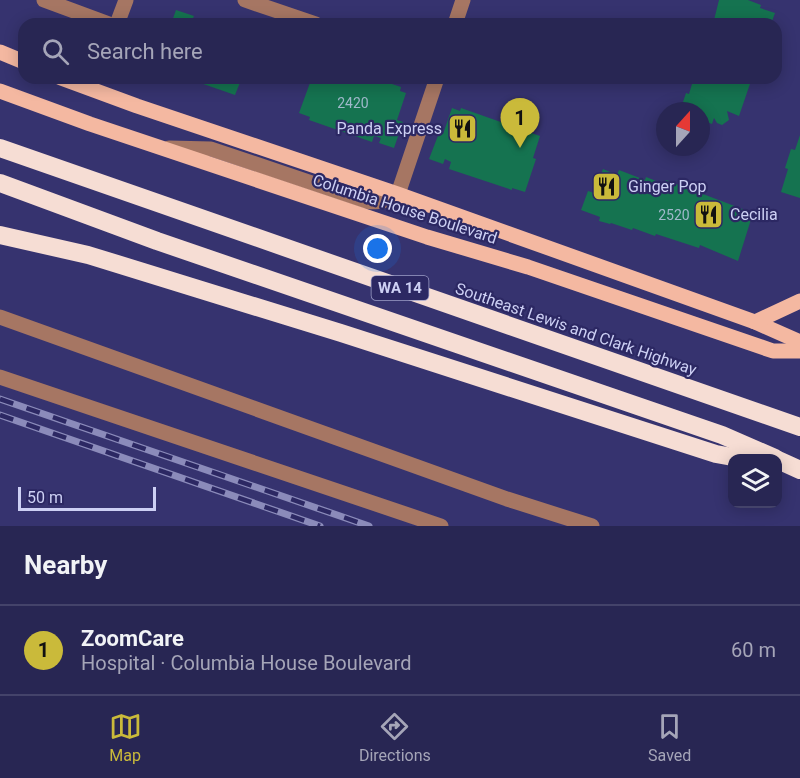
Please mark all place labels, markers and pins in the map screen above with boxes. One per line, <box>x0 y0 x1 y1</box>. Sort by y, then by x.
pin: 1 <box>500 98 540 148</box>
restaurant icon: Panda Express <box>447 112 479 144</box>
place label: Panda Express <box>336 119 442 138</box>
restaurant icon: Ginger Pop <box>591 170 623 202</box>
place label: Ginger Pop <box>628 177 707 196</box>
restaurant icon: Cecilia <box>693 198 725 230</box>
place label: Cecilia <box>730 205 778 224</box>

